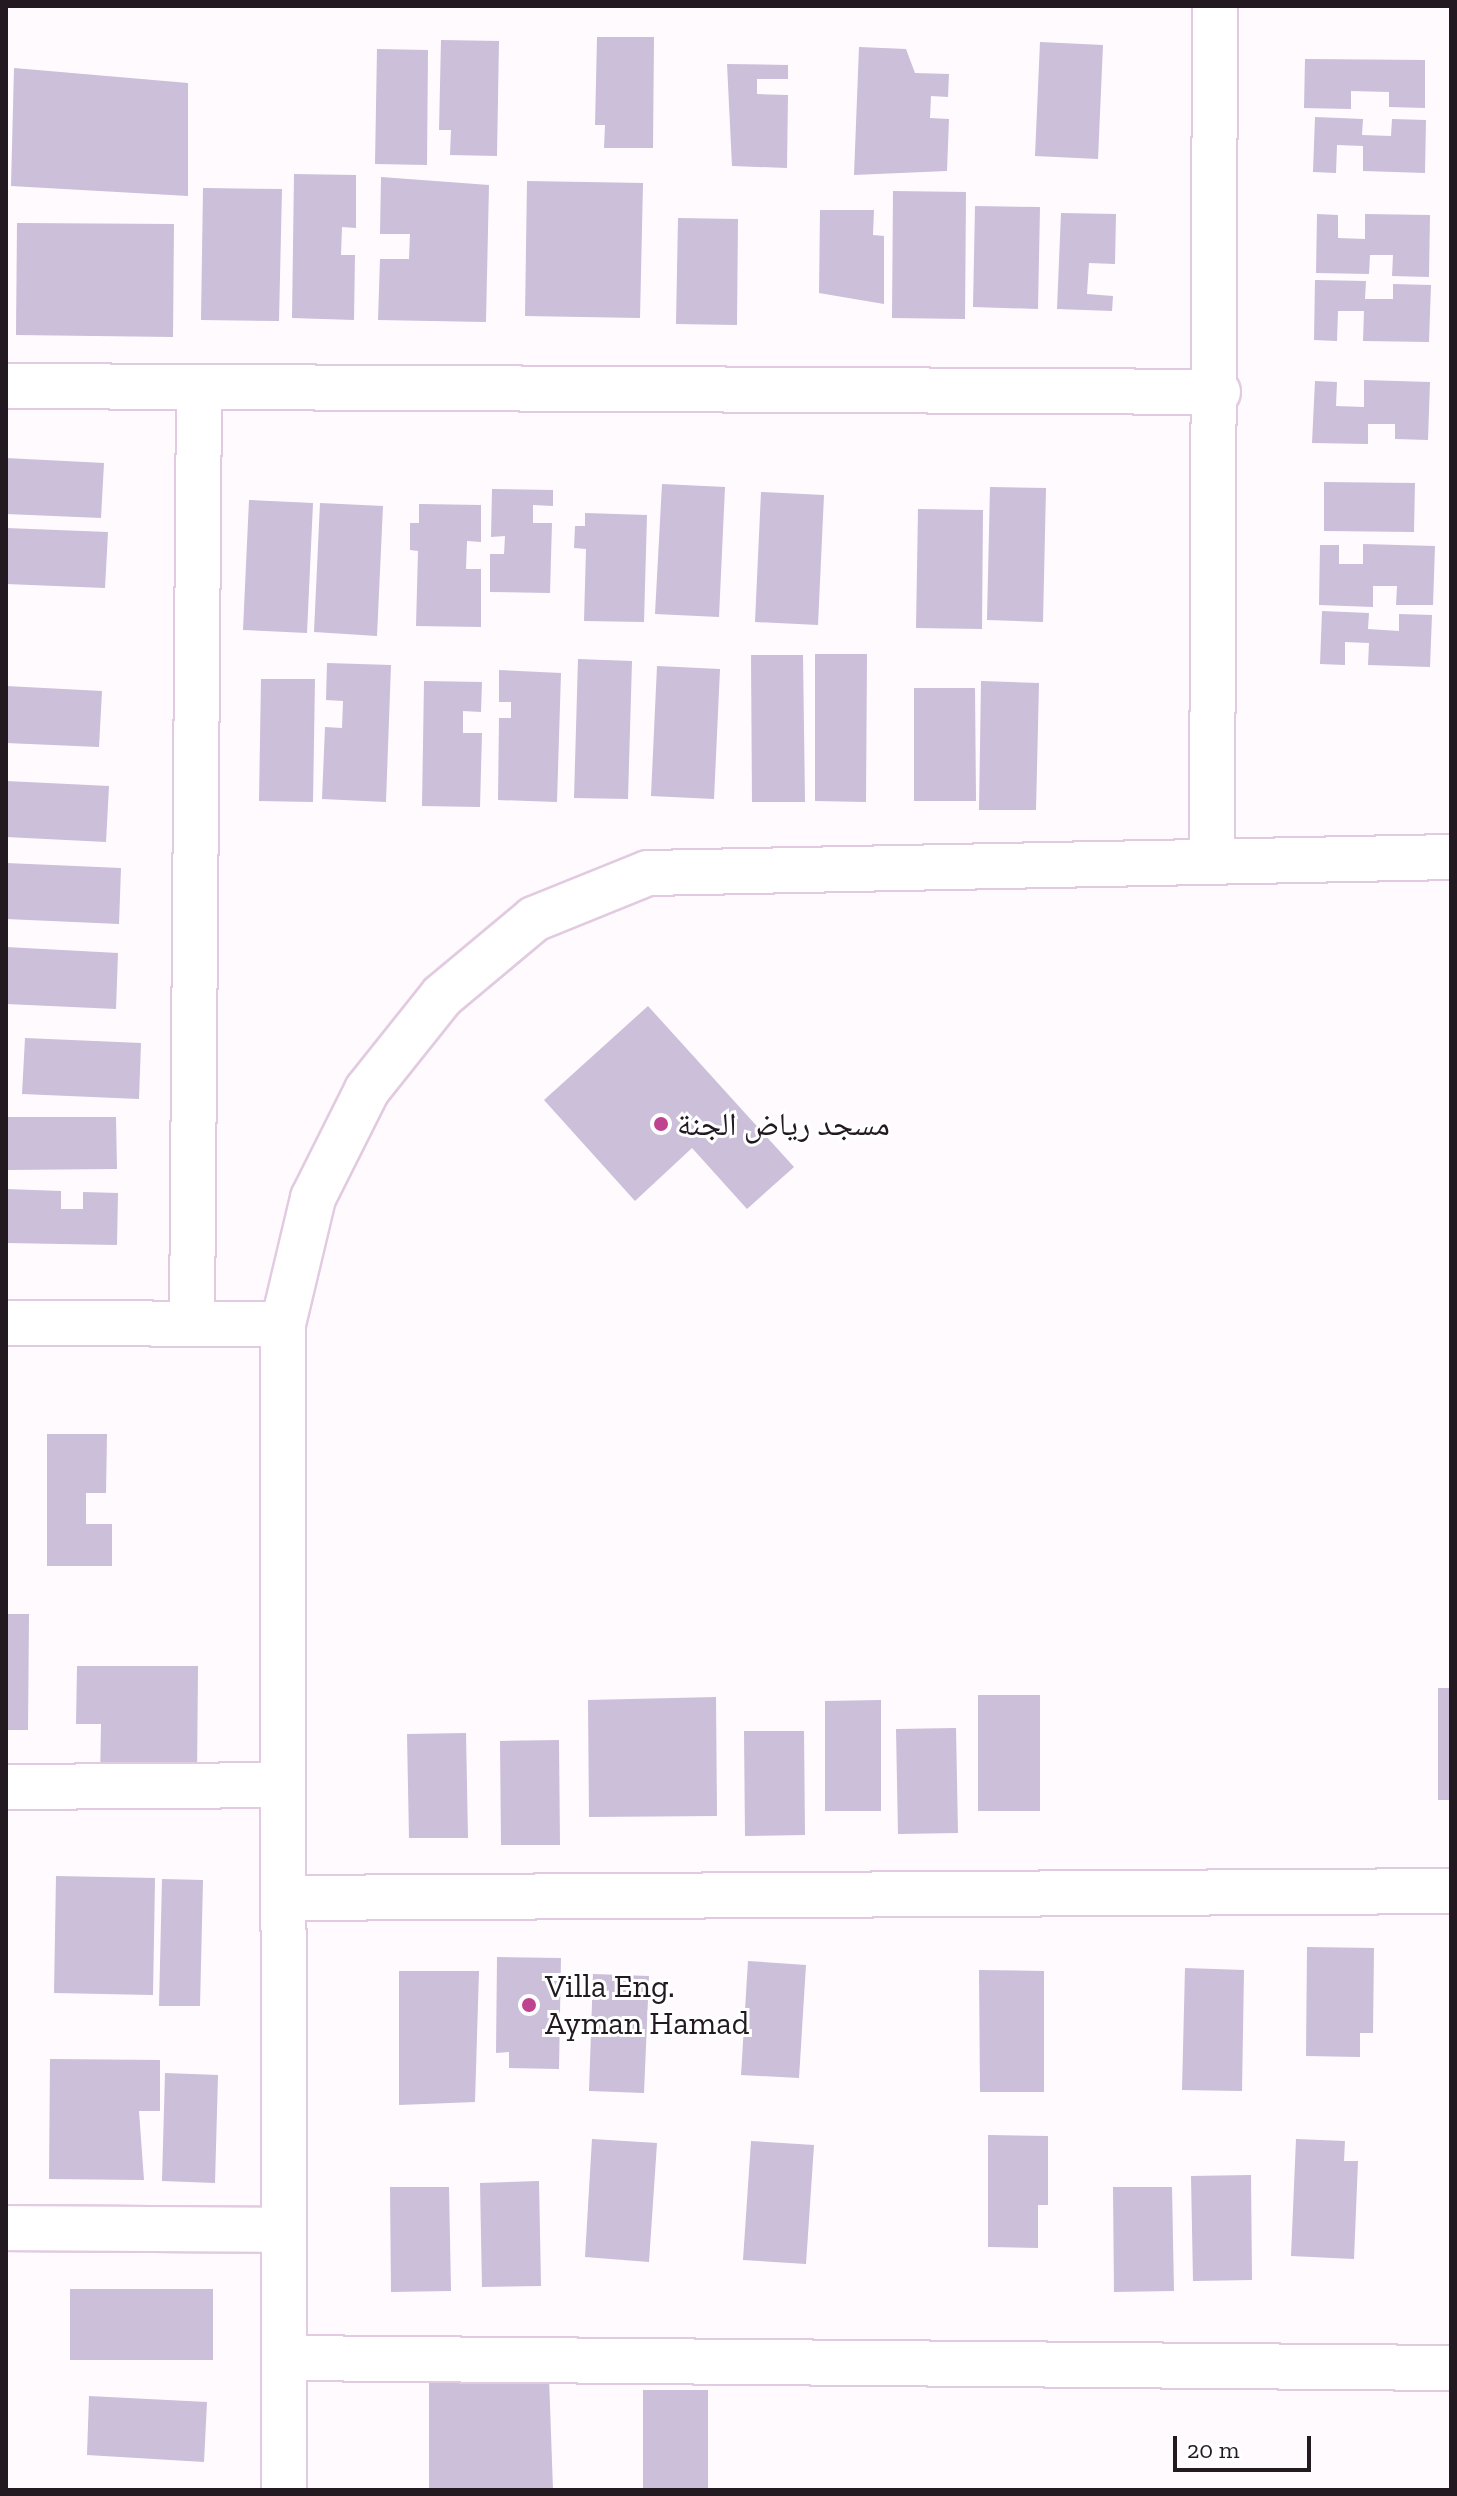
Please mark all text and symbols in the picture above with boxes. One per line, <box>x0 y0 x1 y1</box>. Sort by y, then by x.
place label: مسجد رياض الجنة <box>677 1105 890 1143</box>
marker: مسجد رياض الجنة <box>652 1115 670 1133</box>
place label: Villa Eng. Ayman Hamad <box>545 1968 749 2043</box>
marker: Villa Eng. Ayman Hamad <box>520 1996 538 2014</box>
scale bar <box>1177 2420 1315 2470</box>
text: 20 m <box>1187 2435 1239 2464</box>

